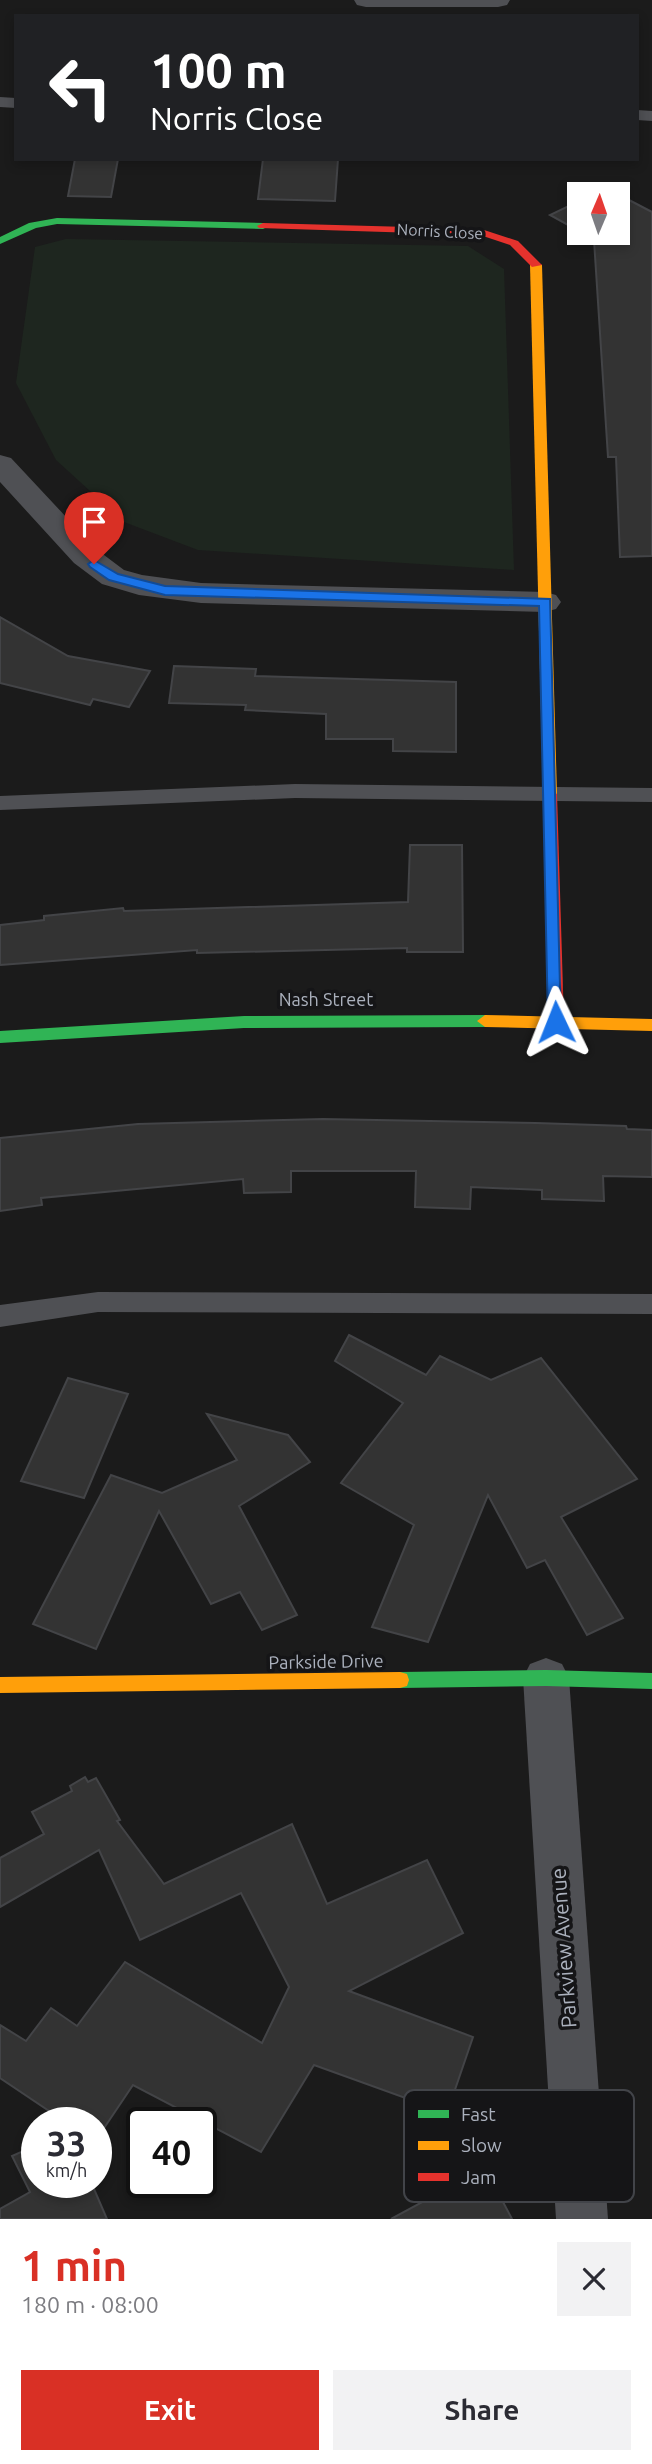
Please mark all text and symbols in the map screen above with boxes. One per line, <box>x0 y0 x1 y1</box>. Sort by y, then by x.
icon: left <box>35 42 126 133</box>
text: 100 m <box>150 42 287 97</box>
text: Norris Close <box>150 100 323 136</box>
north arrow <box>567 182 630 245</box>
map controls <box>567 182 630 245</box>
street label: Norris Close <box>396 220 484 242</box>
pin <box>64 492 124 564</box>
icon: arrive <box>75 503 113 541</box>
position arrow <box>519 985 593 1059</box>
street label: Nash Street <box>279 989 373 1009</box>
street label: Parkside Drive <box>268 1650 384 1672</box>
street label: Parkview Avenue <box>545 1867 581 2029</box>
legend <box>404 2090 634 2202</box>
text: Fast <box>461 2103 496 2125</box>
speed limit sign: 40 <box>126 2107 217 2198</box>
text: 33 <box>47 2123 86 2163</box>
text: Slow <box>461 2134 502 2156</box>
text: km/h <box>46 2160 87 2180</box>
text: Jam <box>461 2166 497 2188</box>
text: 1 min <box>21 2242 127 2289</box>
button: close <box>557 2242 631 2316</box>
text: 180 m · 08:00 <box>21 2292 159 2317</box>
button: Exit <box>21 2370 319 2450</box>
button: Share <box>333 2370 631 2450</box>

